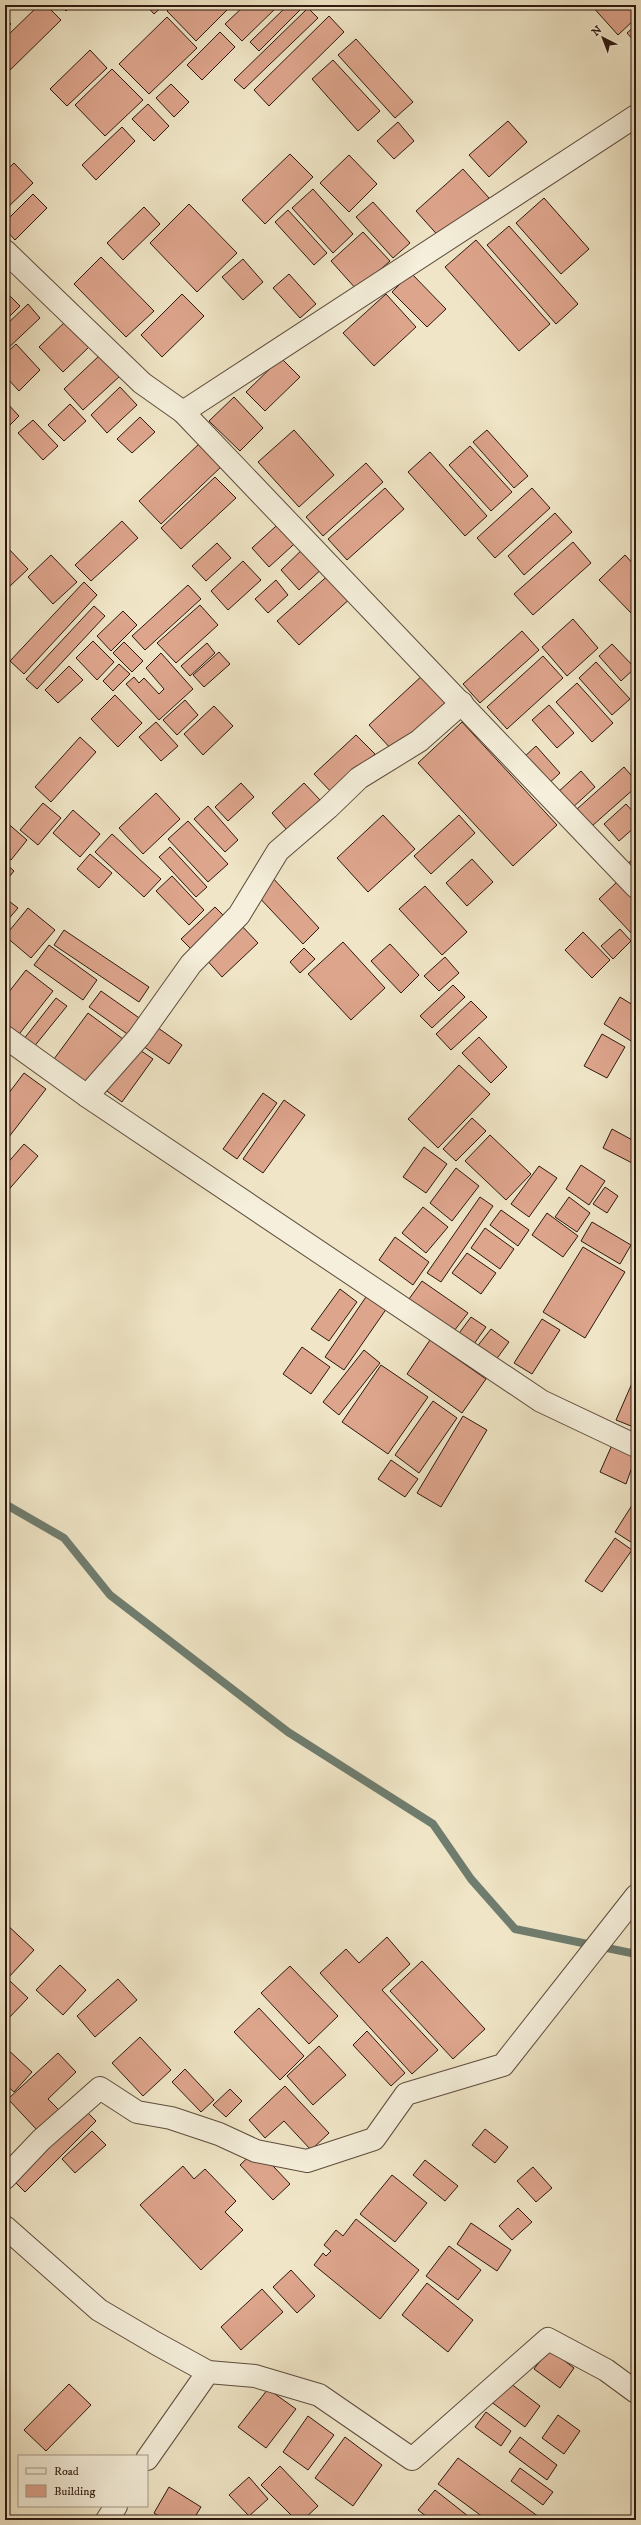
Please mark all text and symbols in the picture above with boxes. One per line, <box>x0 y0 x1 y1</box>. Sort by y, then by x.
north arrow <box>583 18 623 58</box>
text: N <box>589 23 605 40</box>
legend <box>18 2455 148 2507</box>
text: Road <box>54 2464 79 2479</box>
text: Building <box>54 2484 95 2499</box>

